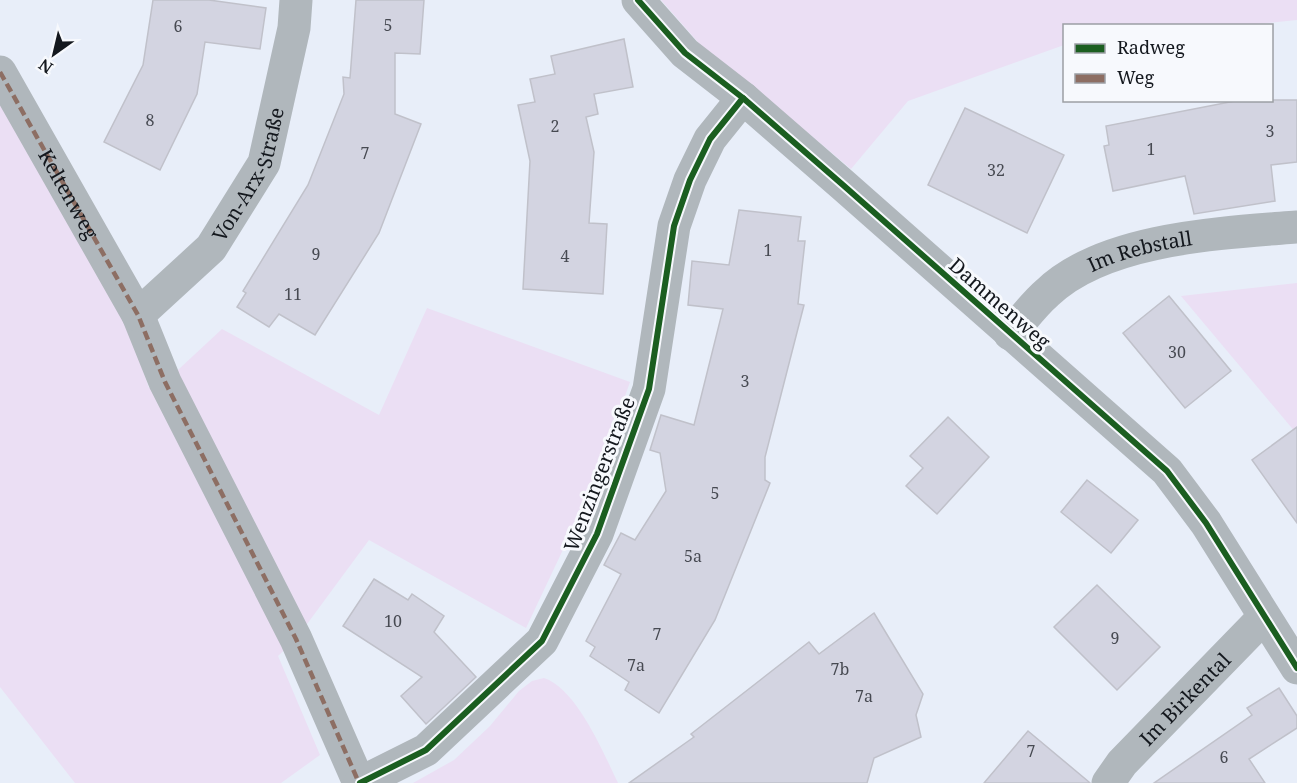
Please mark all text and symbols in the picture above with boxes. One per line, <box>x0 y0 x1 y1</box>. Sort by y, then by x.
house number: 5 <box>384 14 392 36</box>
house number: 6 <box>174 15 183 37</box>
north arrow <box>24 24 84 84</box>
legend <box>1063 24 1273 102</box>
text: Radweg <box>1117 35 1185 59</box>
text: N <box>34 54 57 79</box>
text: Weg <box>1117 65 1154 89</box>
street label: Von-Arx-Straße <box>205 105 290 246</box>
house number: 8 <box>146 109 155 131</box>
house number: 2 <box>551 115 559 137</box>
house number: 3 <box>1266 120 1275 142</box>
house number: 1 <box>1147 138 1155 160</box>
house number: 7 <box>361 142 370 164</box>
street label: Keltenweg <box>33 144 106 244</box>
house number: 32 <box>987 159 1005 181</box>
street label: Im Rebstall <box>1083 224 1194 277</box>
house number: 1 <box>764 239 772 261</box>
house number: 9 <box>312 243 320 265</box>
house number: 4 <box>561 245 570 267</box>
street label: Dammenweg <box>944 252 1057 355</box>
house number: 11 <box>284 283 302 305</box>
house number: 30 <box>1168 341 1186 363</box>
house number: 3 <box>741 370 750 392</box>
street label: Wenzingerstraße <box>557 393 641 555</box>
house number: 5 <box>711 482 719 504</box>
house number: 5a <box>684 545 702 567</box>
house number: 10 <box>384 610 402 632</box>
house number: 7 <box>653 623 662 645</box>
house number: 9 <box>1111 627 1119 649</box>
street label: Im Birkental <box>1133 646 1236 751</box>
house number: 7a <box>627 654 645 676</box>
house number: 7b <box>831 658 849 680</box>
house number: 7a <box>855 685 873 707</box>
house number: 7 <box>1027 740 1036 762</box>
house number: 6 <box>1220 746 1229 768</box>

